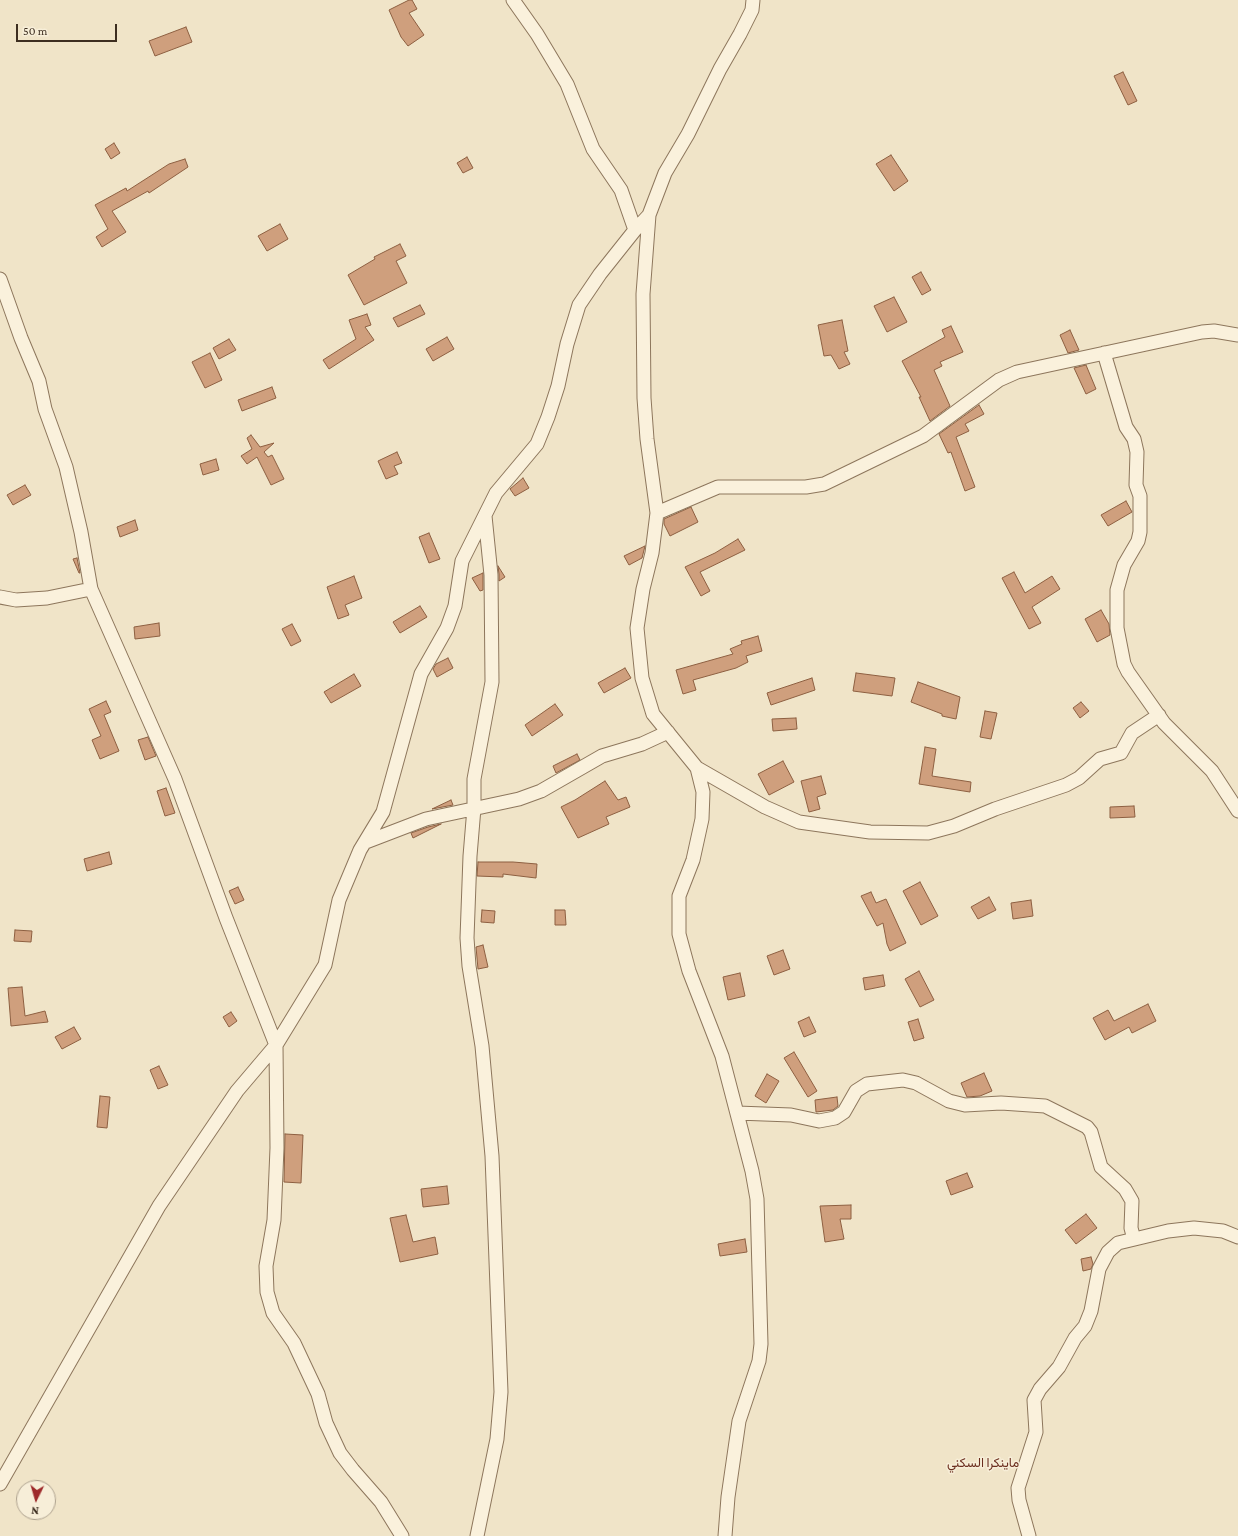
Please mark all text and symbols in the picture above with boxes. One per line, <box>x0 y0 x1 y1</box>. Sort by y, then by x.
scale bar <box>18 16 119 42</box>
text: 50 m <box>23 24 47 38</box>
district label: ماينكرا السكني <box>947 1455 1019 1471</box>
north arrow <box>16 1480 56 1520</box>
text: N <box>31 1505 39 1517</box>

